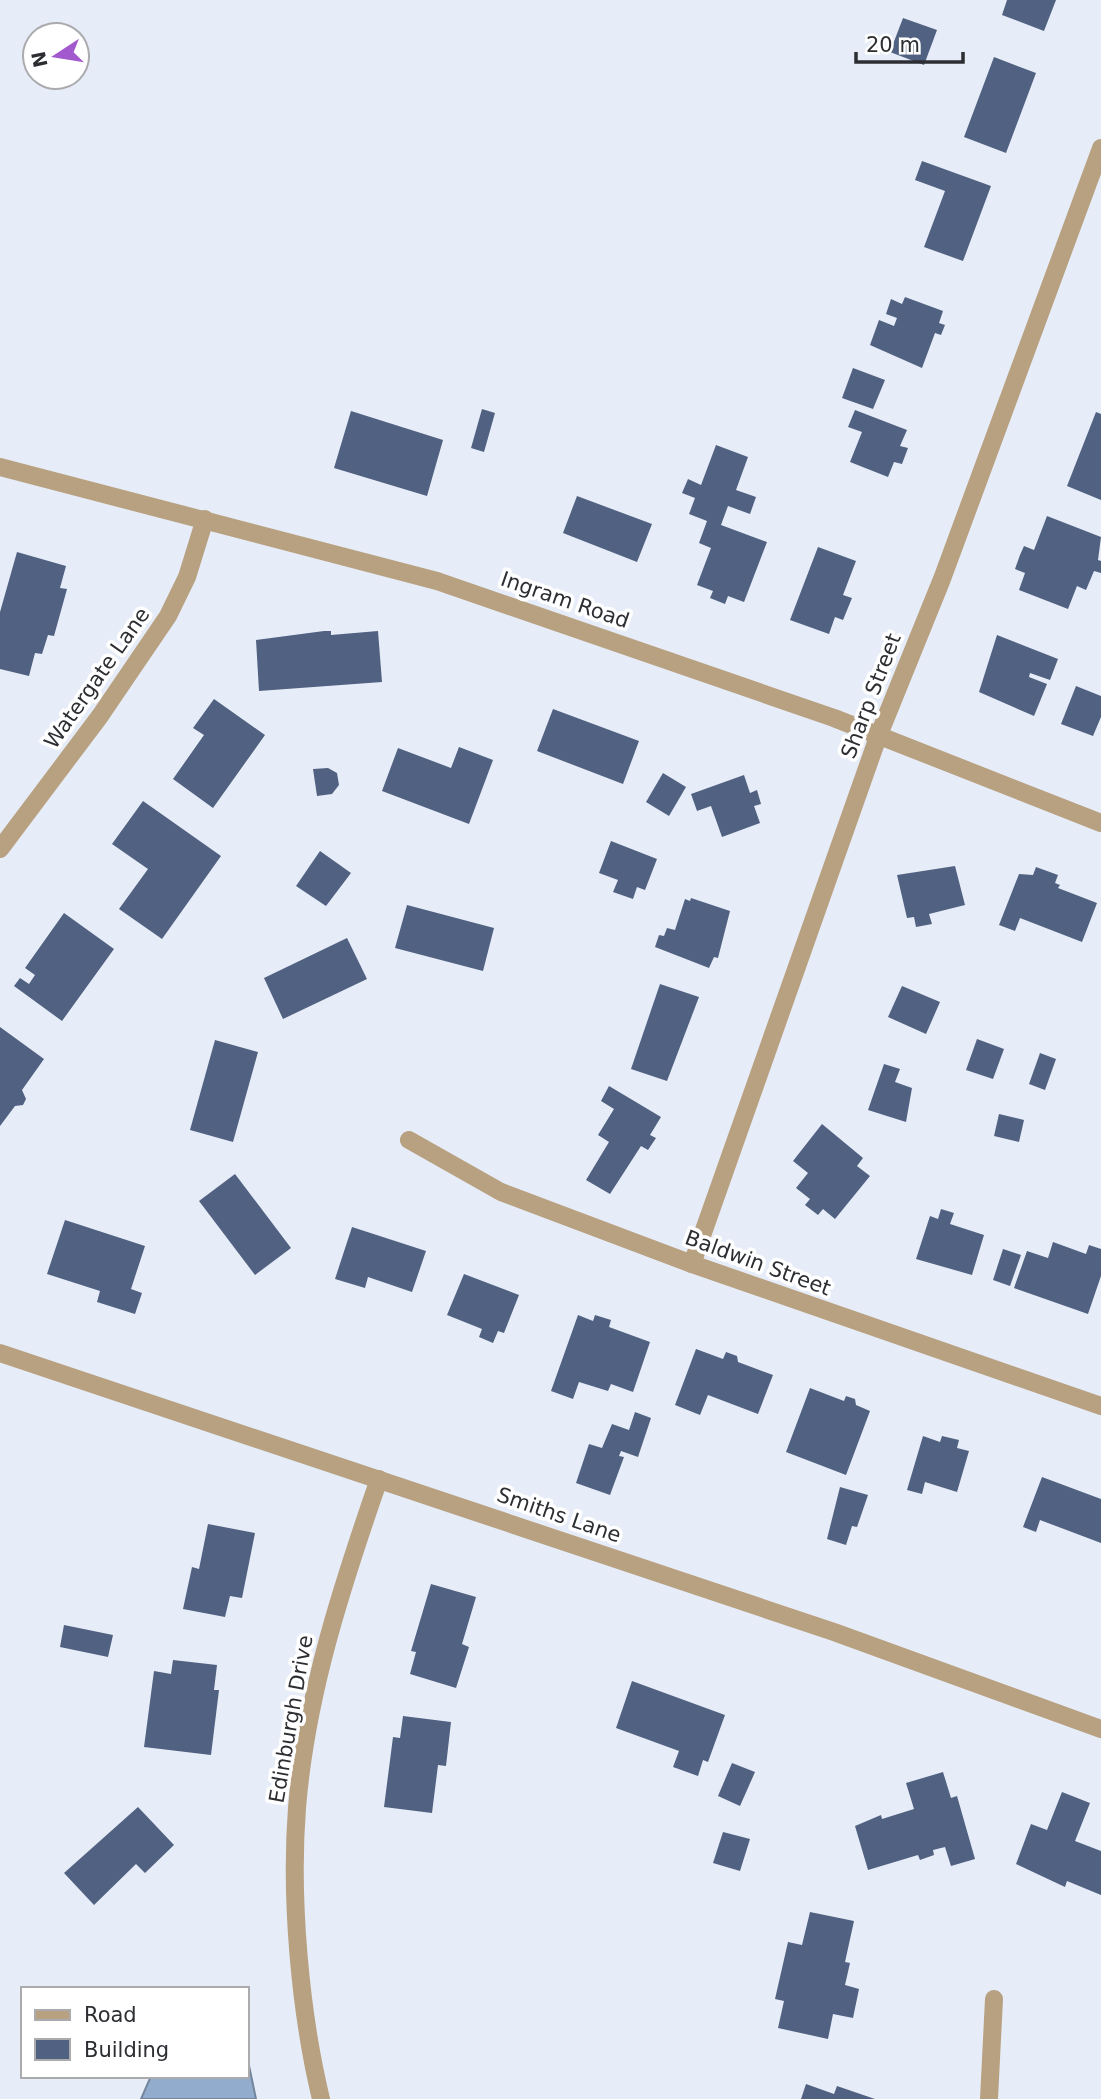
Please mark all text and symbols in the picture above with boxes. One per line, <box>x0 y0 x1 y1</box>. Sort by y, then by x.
north arrow <box>21 21 91 91</box>
scale bar <box>856 21 963 65</box>
text: 20 m <box>866 33 920 57</box>
text: N <box>27 49 52 70</box>
street label: Ingram Road <box>498 567 632 633</box>
street label: Watergate Lane <box>39 603 155 753</box>
street label: Sharp Street <box>836 630 906 762</box>
street label: Baldwin Street <box>682 1226 834 1300</box>
street label: Smiths Lane <box>494 1483 624 1547</box>
street label: Edinburgh Drive <box>264 1633 318 1805</box>
legend <box>21 1987 248 2078</box>
text: Road <box>84 2003 137 2027</box>
text: Building <box>84 2038 169 2062</box>

